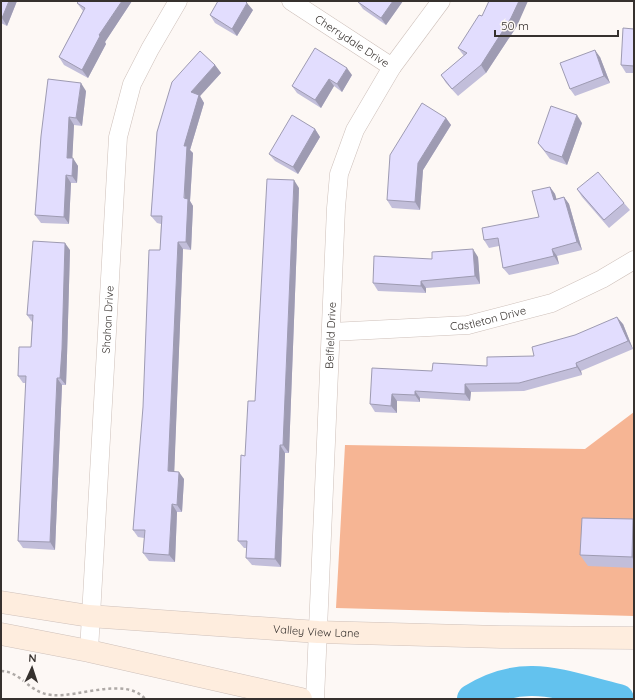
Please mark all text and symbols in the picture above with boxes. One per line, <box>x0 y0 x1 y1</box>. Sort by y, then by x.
street label: Cherrydale Drive <box>312 12 392 70</box>
scale bar <box>495 12 618 38</box>
text: 50 m <box>501 18 529 33</box>
street label: Shahan Drive <box>99 285 117 354</box>
street label: Belfield Drive <box>322 302 339 369</box>
street label: Castleton Drive <box>450 303 527 333</box>
street label: Valley View Lane <box>273 622 360 640</box>
north arrow <box>12 648 52 688</box>
text: N <box>28 651 37 665</box>

